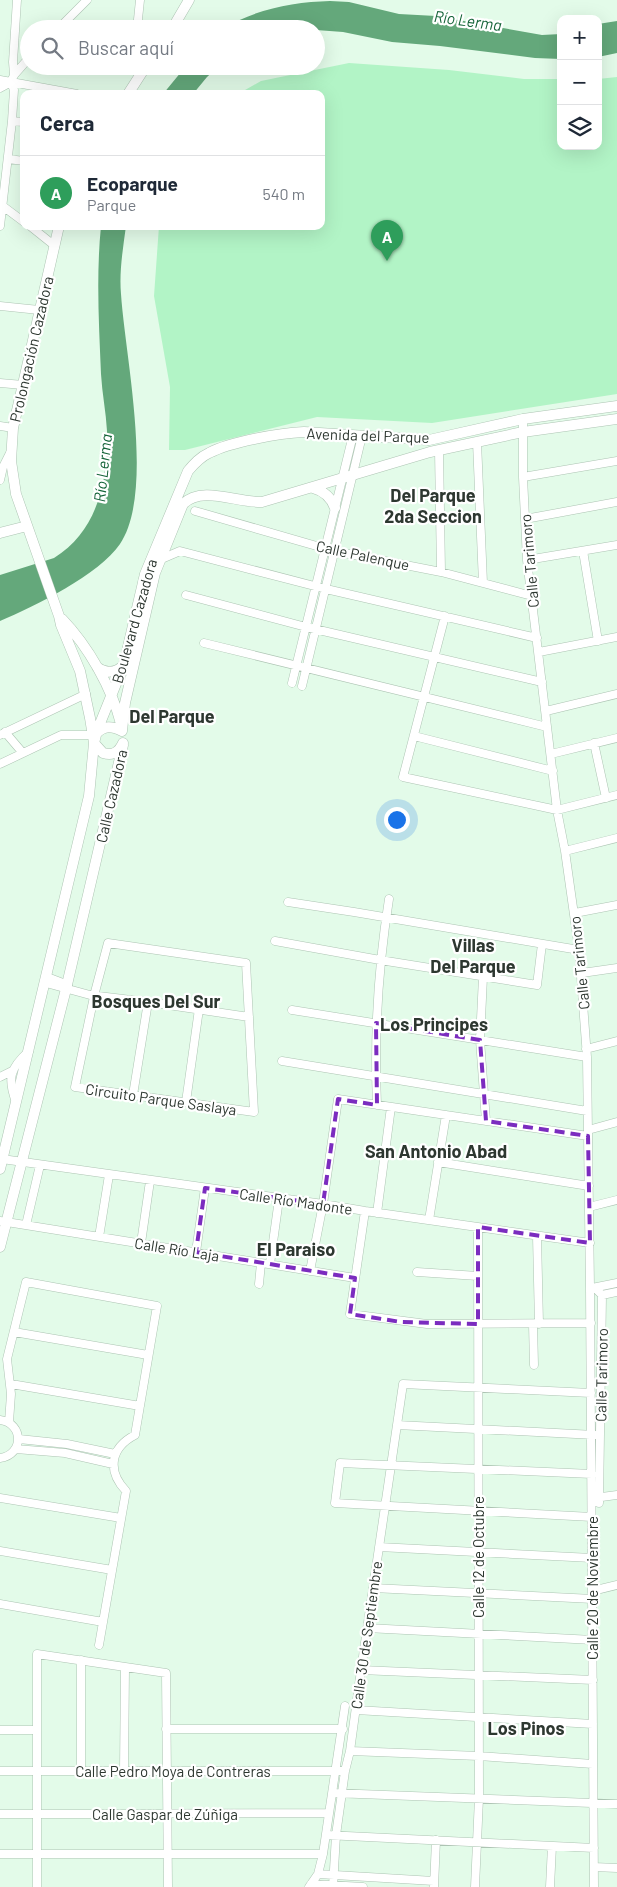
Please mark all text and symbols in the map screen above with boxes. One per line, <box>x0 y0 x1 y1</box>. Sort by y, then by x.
water label: Río Lerma <box>433 6 503 34</box>
map controls <box>557 15 602 150</box>
button: + <box>557 15 602 60</box>
search box <box>20 20 325 75</box>
icon: search <box>38 34 66 62</box>
text: Buscar aquí <box>78 36 174 59</box>
button: − <box>557 60 602 105</box>
button: layers <box>557 105 602 150</box>
text: Cerca <box>40 110 94 135</box>
text: Ecoparque <box>87 172 178 195</box>
text: A <box>51 184 61 203</box>
text: 540 m <box>262 184 305 203</box>
text: Parque <box>87 195 136 214</box>
pin: A <box>371 220 403 261</box>
street label: Prolongación Cazadora <box>5 274 57 424</box>
street label: Avenida del Parque <box>306 424 430 446</box>
water label: Río Lerma <box>89 433 115 503</box>
district label: Del Parque 2da Seccion <box>384 484 482 527</box>
street label: Calle Tarimoro <box>516 513 542 609</box>
street label: Calle Palenque <box>315 536 411 574</box>
street label: Boulevard Cazadora <box>108 557 160 685</box>
district label: Del Parque <box>129 705 215 727</box>
street label: Calle Cazadora <box>92 748 130 844</box>
your location <box>384 807 410 833</box>
street label: Calle Tarimoro <box>565 915 593 1011</box>
district label: Villas Del Parque <box>430 934 516 977</box>
district label: Bosques Del Sur <box>92 990 221 1012</box>
district label: Los Principes <box>380 1013 488 1035</box>
street label: Circuito Parque Saslaya <box>84 1079 238 1119</box>
district label: San Antonio Abad <box>365 1140 507 1162</box>
street label: Calle Río Madonte <box>238 1184 354 1218</box>
street label: Calle Río Laja <box>133 1233 221 1265</box>
district label: El Paraiso <box>257 1238 335 1260</box>
street label: Calle Tarimoro <box>591 1328 611 1422</box>
street label: Calle 12 de Octubre <box>469 1496 487 1618</box>
street label: Calle 20 de Noviembre <box>583 1516 601 1660</box>
street label: Calle 30 de Septiembre <box>347 1560 385 1710</box>
district label: Los Pinos <box>487 1717 565 1739</box>
street label: Calle Pedro Moya de Contreras <box>75 1762 271 1780</box>
street label: Calle Gaspar de Zúñiga <box>92 1805 238 1823</box>

